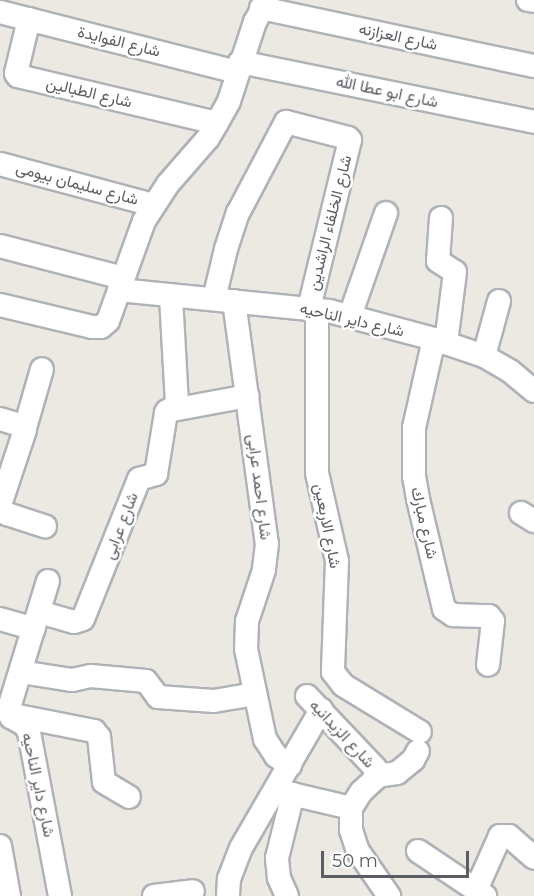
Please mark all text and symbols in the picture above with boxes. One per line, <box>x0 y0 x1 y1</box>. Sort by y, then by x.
street label: شارع العزازنه <box>357 19 439 55</box>
street label: شارع الفوايدة <box>76 22 162 62</box>
street label: شارع ابو عطا الله <box>334 72 440 112</box>
street label: شارع الطبالين <box>44 74 134 112</box>
street label: شارع الخلفاء الراشدين <box>304 153 356 293</box>
street label: شارع سليمان بيومى <box>14 158 140 210</box>
street label: شارع داير الناحيه <box>298 299 406 341</box>
street label: شارع احمد عرابى <box>243 433 275 541</box>
street label: شارع الاربعين <box>309 482 345 570</box>
street label: شارع مبارك <box>406 485 442 561</box>
street label: شارع عرابى <box>99 490 143 562</box>
street label: شارع الزيدانيه <box>305 696 379 772</box>
street label: شارع داير الناحيه <box>18 731 58 839</box>
scale bar <box>324 839 472 877</box>
text: 50 m <box>332 850 378 872</box>

